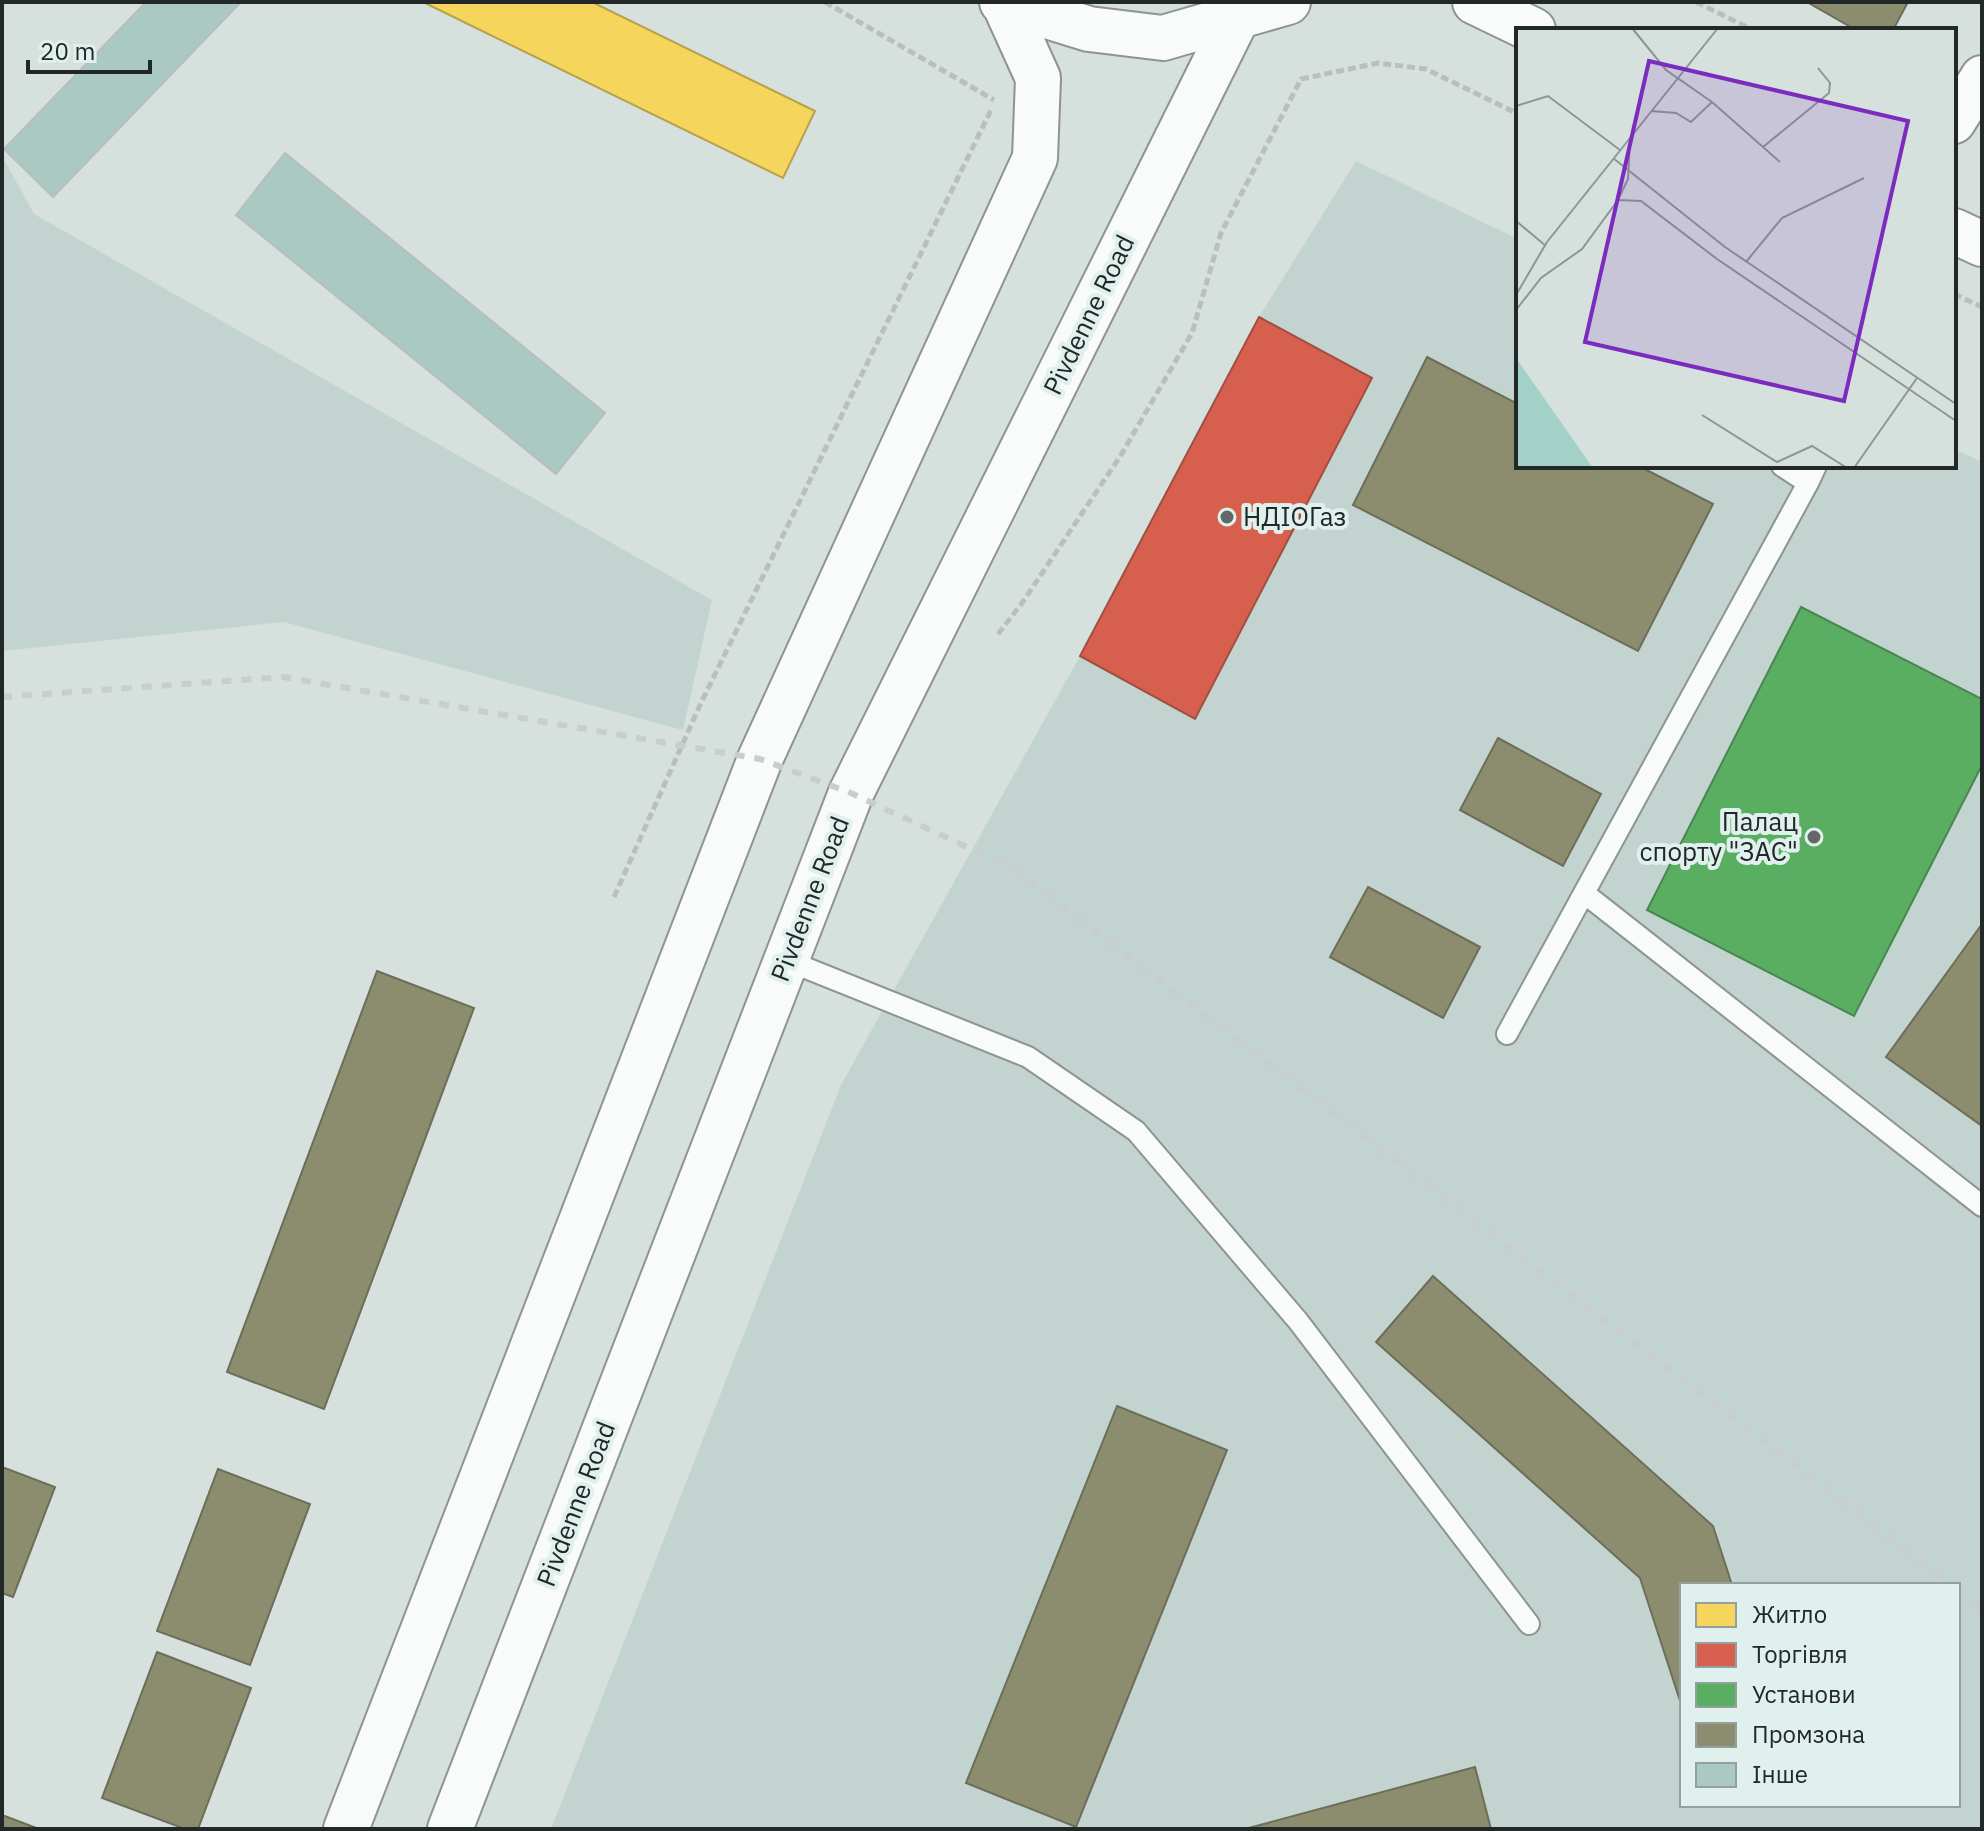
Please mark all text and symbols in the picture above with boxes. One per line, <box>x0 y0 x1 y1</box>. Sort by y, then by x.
scale bar <box>28 24 150 74</box>
inset map <box>1516 28 1956 468</box>
text: 20 m <box>40 35 95 67</box>
street label: Pivdenne Road <box>1035 229 1142 400</box>
place label: НДІОГаз <box>1243 499 1347 533</box>
marker: НДІОГаз <box>1218 508 1236 526</box>
place label: Палац спорту "ЗАС" <box>1640 804 1798 868</box>
street label: Pivdenne Road <box>762 811 856 986</box>
marker: Палац спорту "ЗАС" <box>1805 828 1823 846</box>
street label: Pivdenne Road <box>528 1416 622 1591</box>
legend <box>1680 1583 1960 1807</box>
text: Житло <box>1752 1598 1827 1630</box>
text: Торгівля <box>1752 1638 1848 1670</box>
text: Установи <box>1752 1678 1856 1710</box>
text: Промзона <box>1752 1718 1865 1750</box>
text: Інше <box>1752 1758 1808 1790</box>

